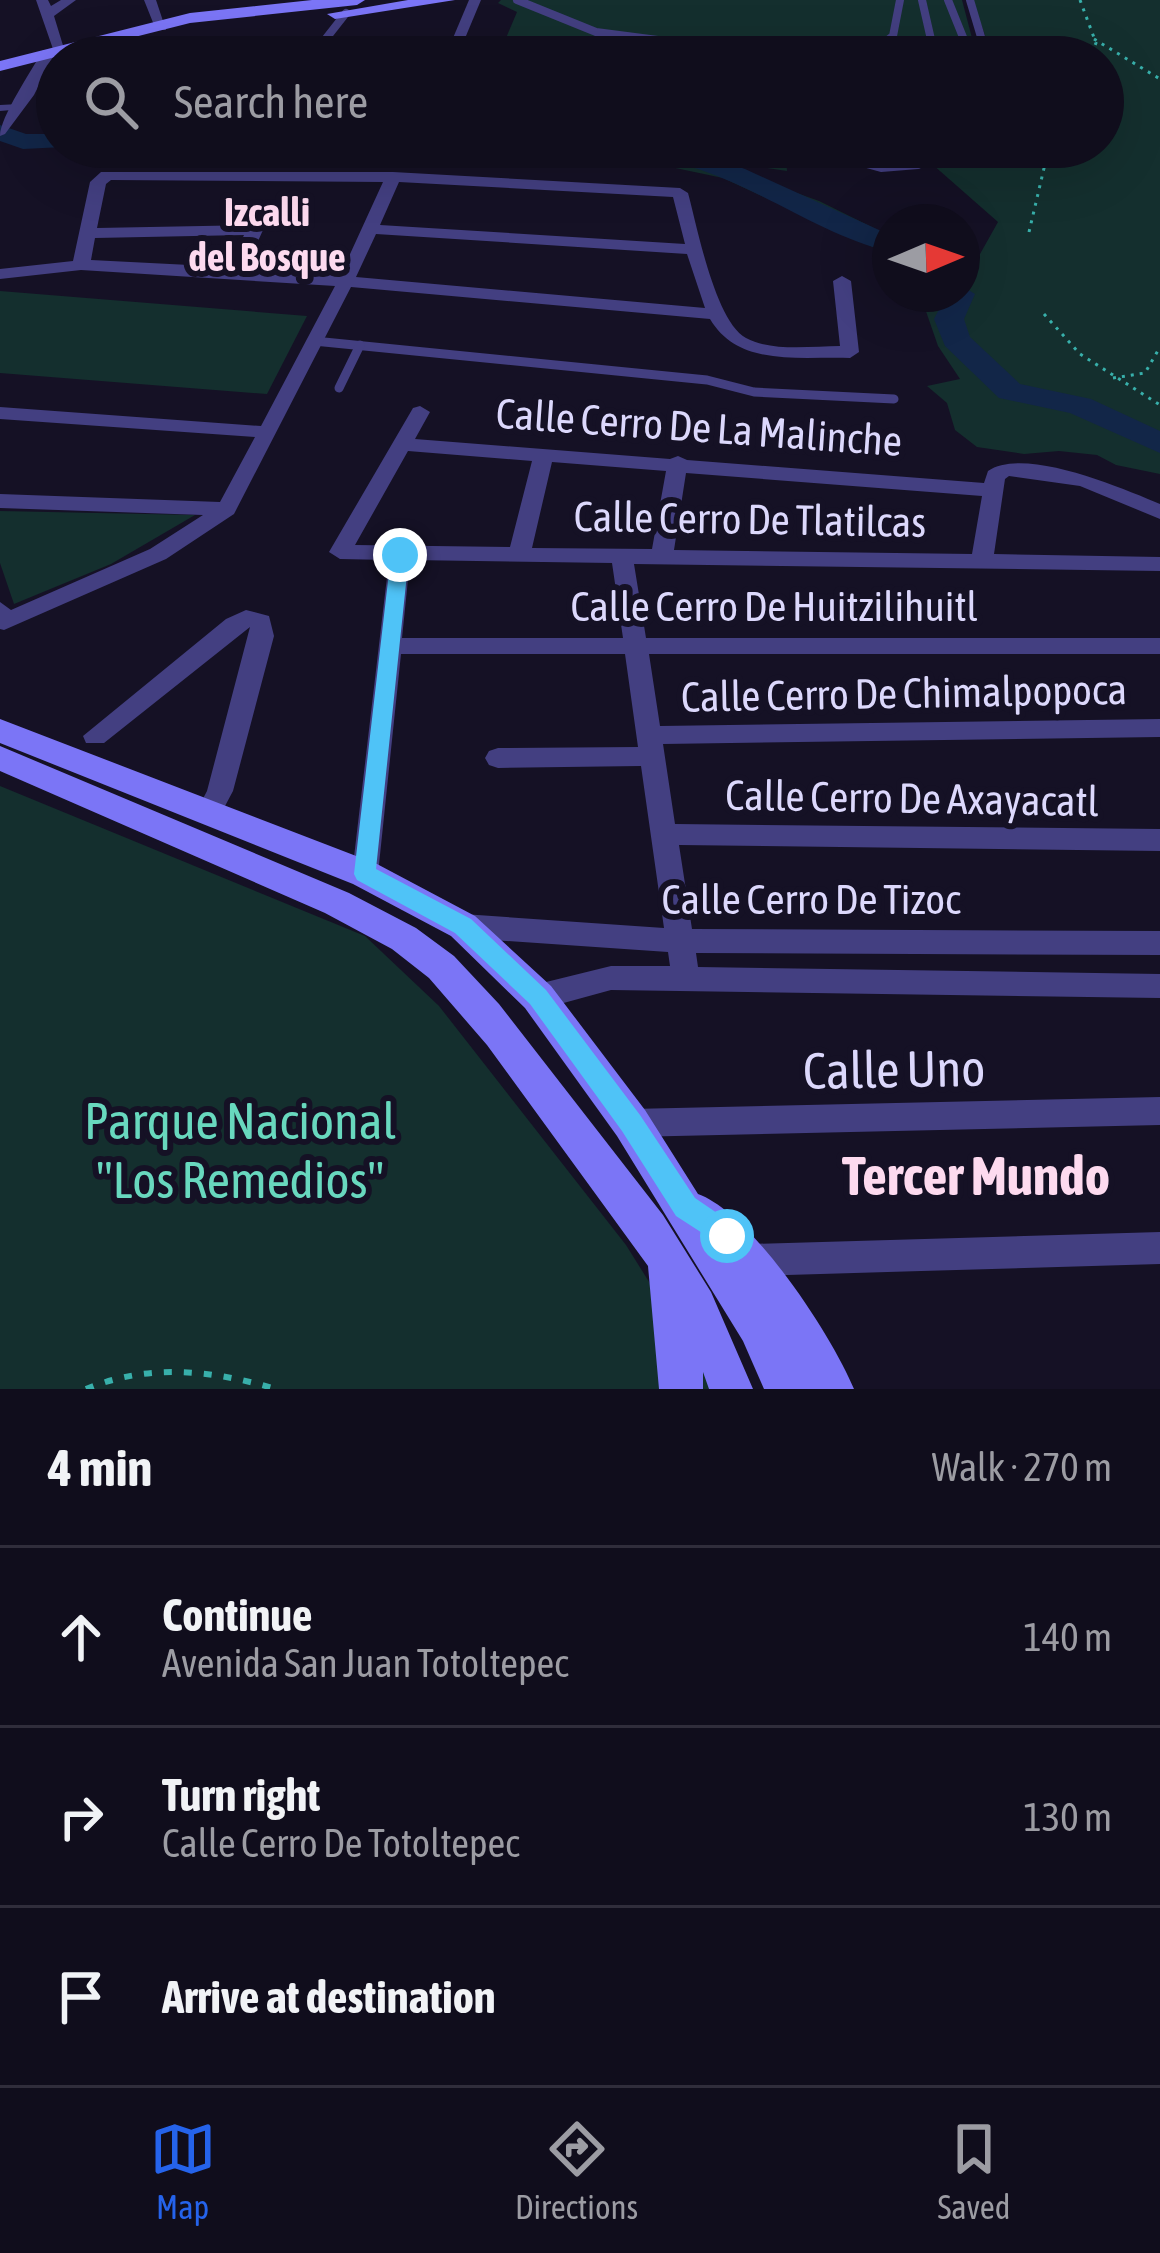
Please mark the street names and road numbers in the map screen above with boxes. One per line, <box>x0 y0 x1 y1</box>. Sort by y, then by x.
street label: Calle Cerro De La Malinche <box>494 389 904 465</box>
street label: Calle Cerro De Tlatilcas <box>573 492 927 546</box>
street label: Calle Cerro De Huitzilihuitl <box>570 582 978 630</box>
street label: Calle Cerro De Chimalpopoca <box>681 665 1127 721</box>
street label: Calle Cerro De Axayacatl <box>725 771 1099 825</box>
street label: Calle Cerro De Tizoc <box>662 875 961 923</box>
street label: Calle Uno <box>802 1038 986 1100</box>

